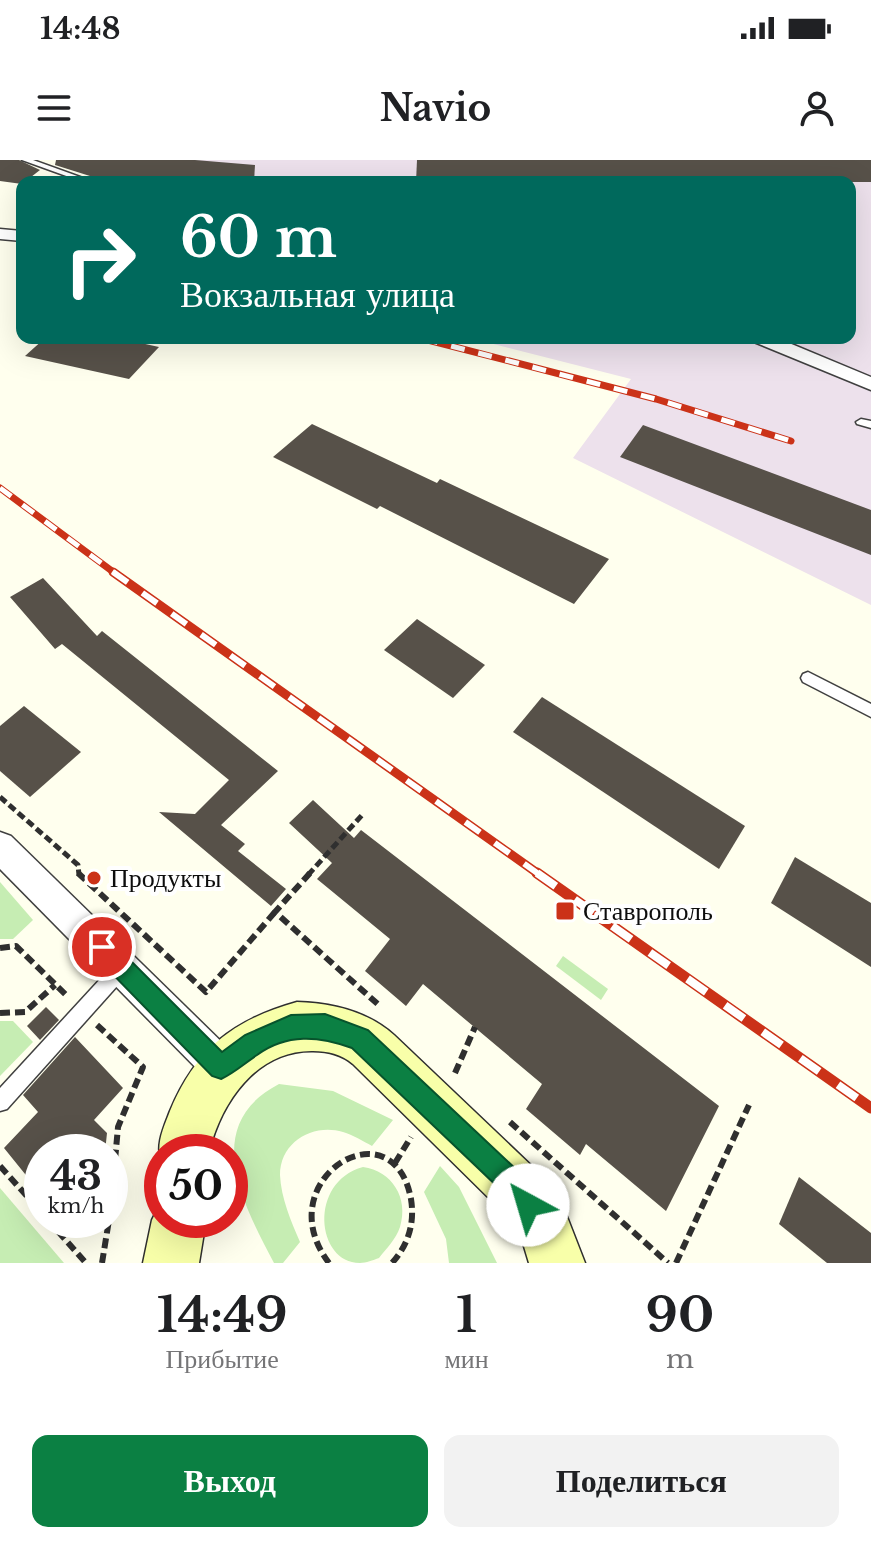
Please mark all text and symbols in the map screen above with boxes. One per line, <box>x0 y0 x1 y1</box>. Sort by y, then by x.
text: 14:48 <box>40 10 121 47</box>
icon: menu <box>32 86 76 130</box>
text: Navio <box>380 86 491 131</box>
icon: person <box>795 86 839 130</box>
text: 60 m <box>180 203 337 272</box>
icon: right <box>48 208 152 312</box>
text: Вокзальная улица <box>180 272 455 317</box>
place label: Продукты <box>110 862 221 894</box>
marker: Продукты <box>85 869 103 887</box>
place label: Ставрополь <box>583 895 713 927</box>
marker: Ставрополь <box>554 900 576 922</box>
pin <box>68 913 136 981</box>
icon: arrive <box>80 925 124 969</box>
speed limit sign: 50 <box>144 1134 248 1238</box>
text: 43 <box>50 1151 102 1201</box>
position arrow <box>486 1163 570 1247</box>
text: km/h <box>48 1194 104 1218</box>
text: 14:49 <box>157 1285 288 1345</box>
text: 1 <box>456 1285 477 1345</box>
text: 90 <box>646 1285 714 1345</box>
text: Прибытие <box>166 1343 279 1375</box>
text: мин <box>444 1343 489 1375</box>
text: m <box>666 1343 694 1375</box>
button: Выход <box>32 1435 428 1527</box>
button: Поделиться <box>444 1435 839 1527</box>

